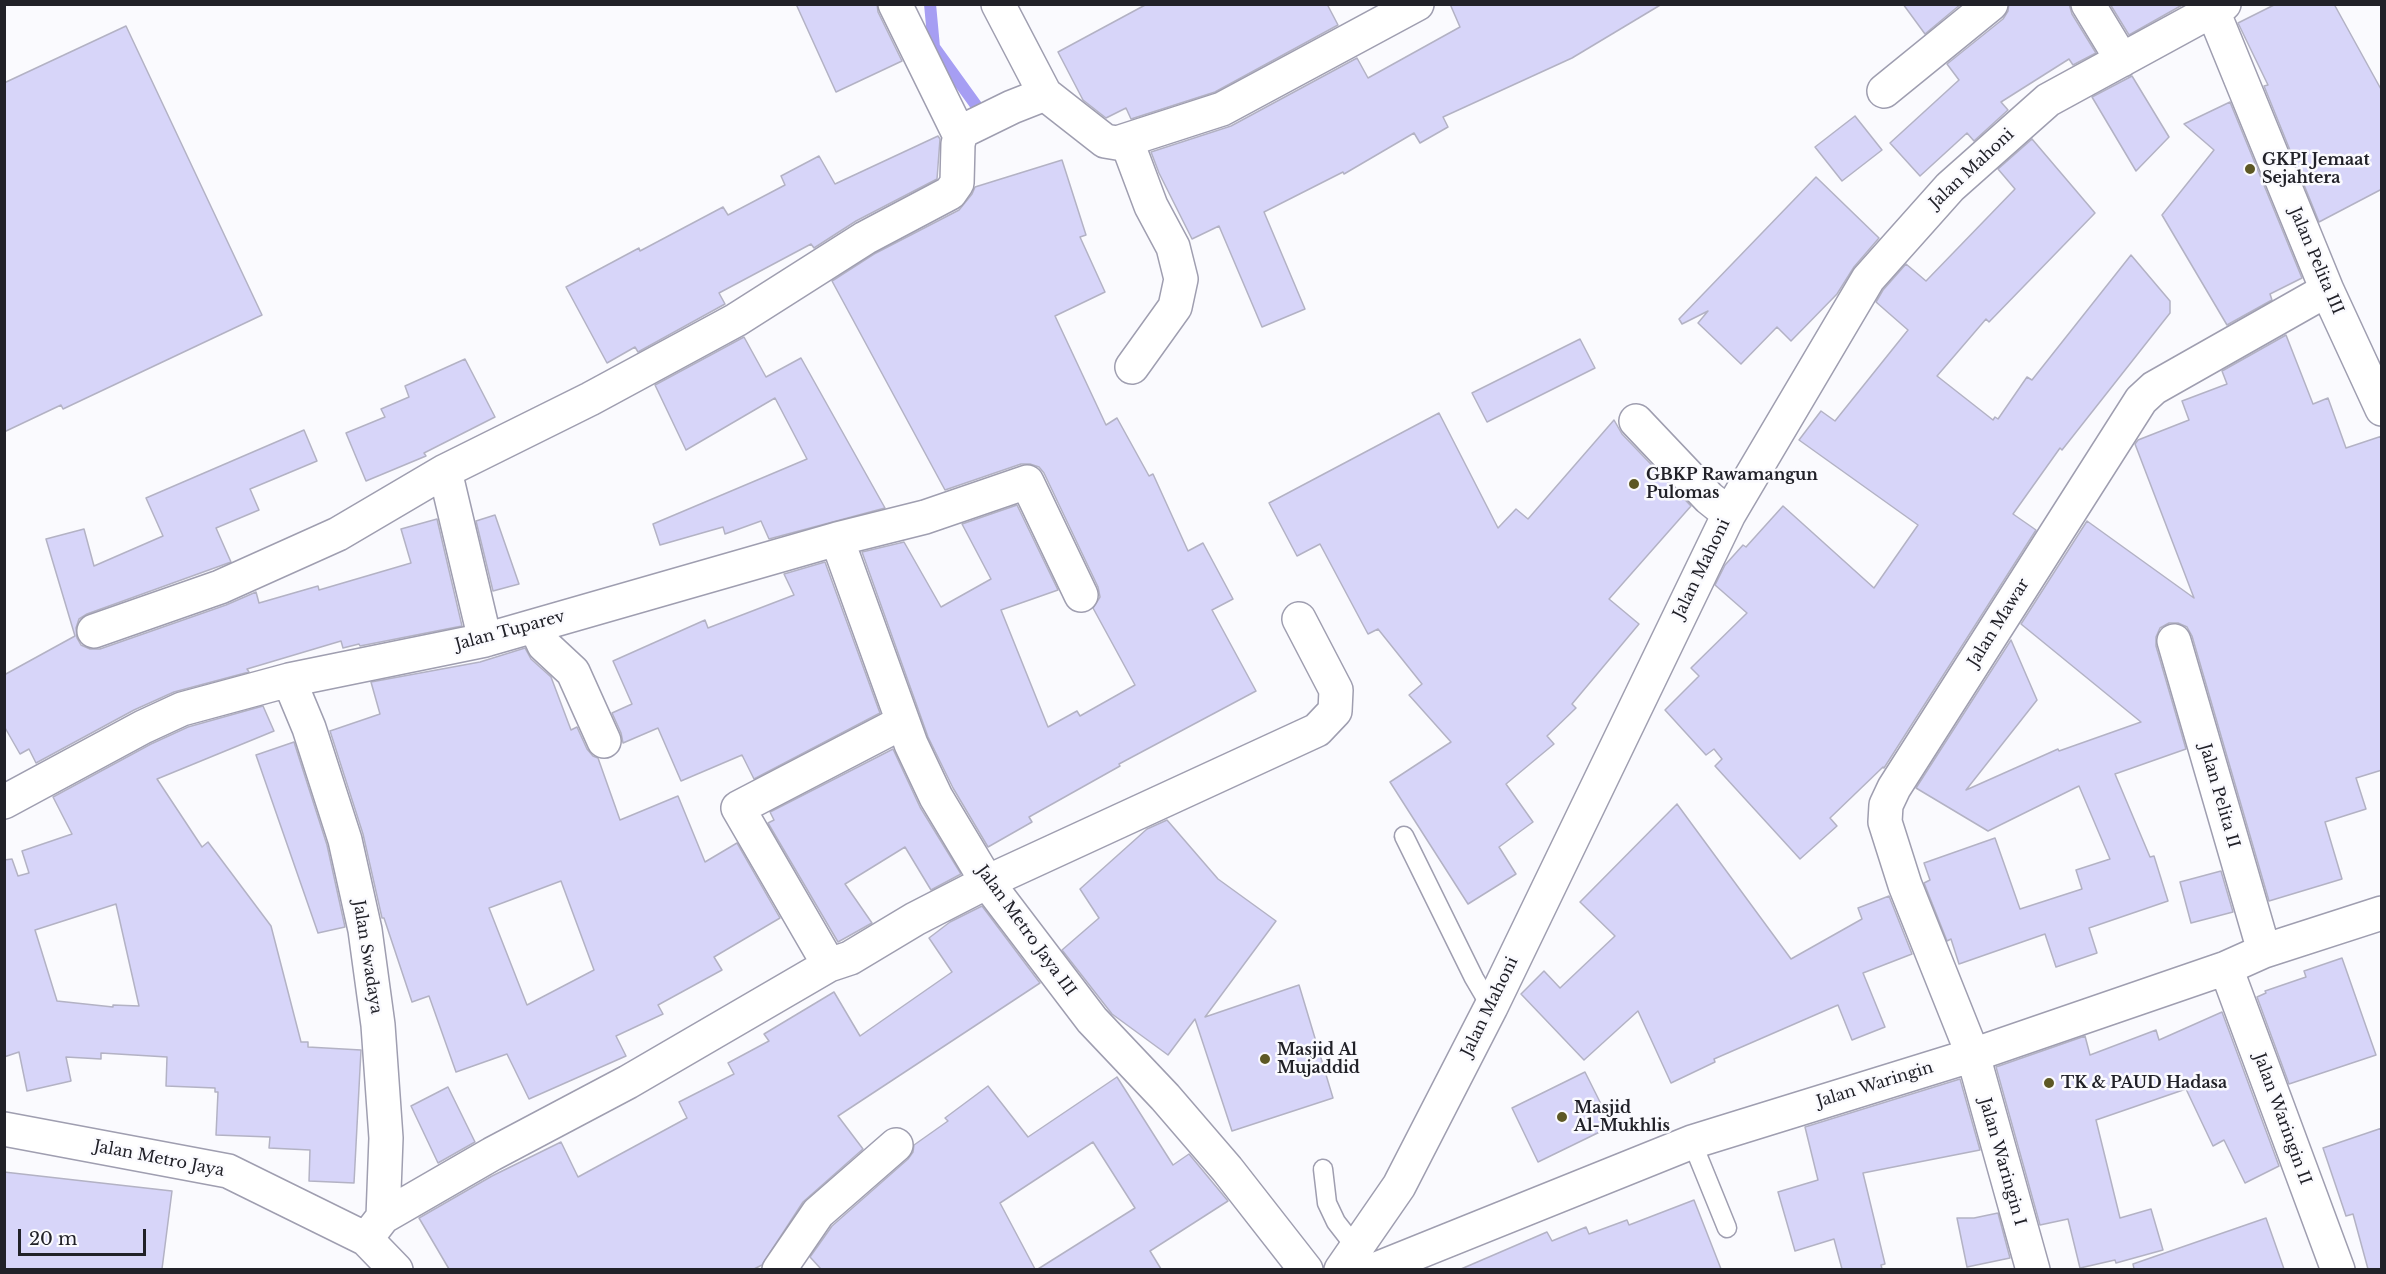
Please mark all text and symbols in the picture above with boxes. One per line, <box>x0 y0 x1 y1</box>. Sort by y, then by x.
street label: Jalan Mahoni <box>1926 125 2018 213</box>
place label: GKPI Jemaat Sejahtera <box>2262 150 2370 188</box>
marker: GKPI Jemaat Sejahtera <box>2243 162 2257 176</box>
street label: Jalan Pelita III <box>2285 205 2347 317</box>
place label: GBKP Rawamangun Pulomas <box>1646 465 1818 503</box>
marker: GBKP Rawamangun Pulomas <box>1627 477 1641 491</box>
street label: Jalan Mahoni <box>1670 516 1734 622</box>
street label: Jalan Mawar <box>1964 575 2034 671</box>
street label: Jalan Tuparev <box>453 607 567 655</box>
street label: Jalan Pelita II <box>2195 742 2243 850</box>
street label: Jalan Metro Jaya III <box>972 862 1080 1000</box>
street label: Jalan Swadaya <box>349 899 385 1015</box>
street label: Jalan Mahoni <box>1458 954 1522 1060</box>
place label: Masjid Al Mujaddid <box>1277 1040 1360 1078</box>
street label: Jalan Waringin II <box>2249 1051 2315 1187</box>
marker: Masjid Al Mujaddid <box>1258 1052 1272 1066</box>
street label: Jalan Waringin <box>1814 1058 1936 1112</box>
place label: TK & PAUD Hadasa <box>2061 1073 2227 1093</box>
marker: TK & PAUD Hadasa <box>2042 1076 2056 1090</box>
street label: Jalan Waringin I <box>1975 1096 2029 1228</box>
place label: Masjid Al-Mukhlis <box>1574 1098 1670 1136</box>
marker: Masjid Al-Mukhlis <box>1555 1110 1569 1124</box>
street label: Jalan Metro Jaya <box>92 1137 226 1181</box>
scale bar <box>21 1217 148 1255</box>
text: 20 m <box>29 1228 77 1250</box>

